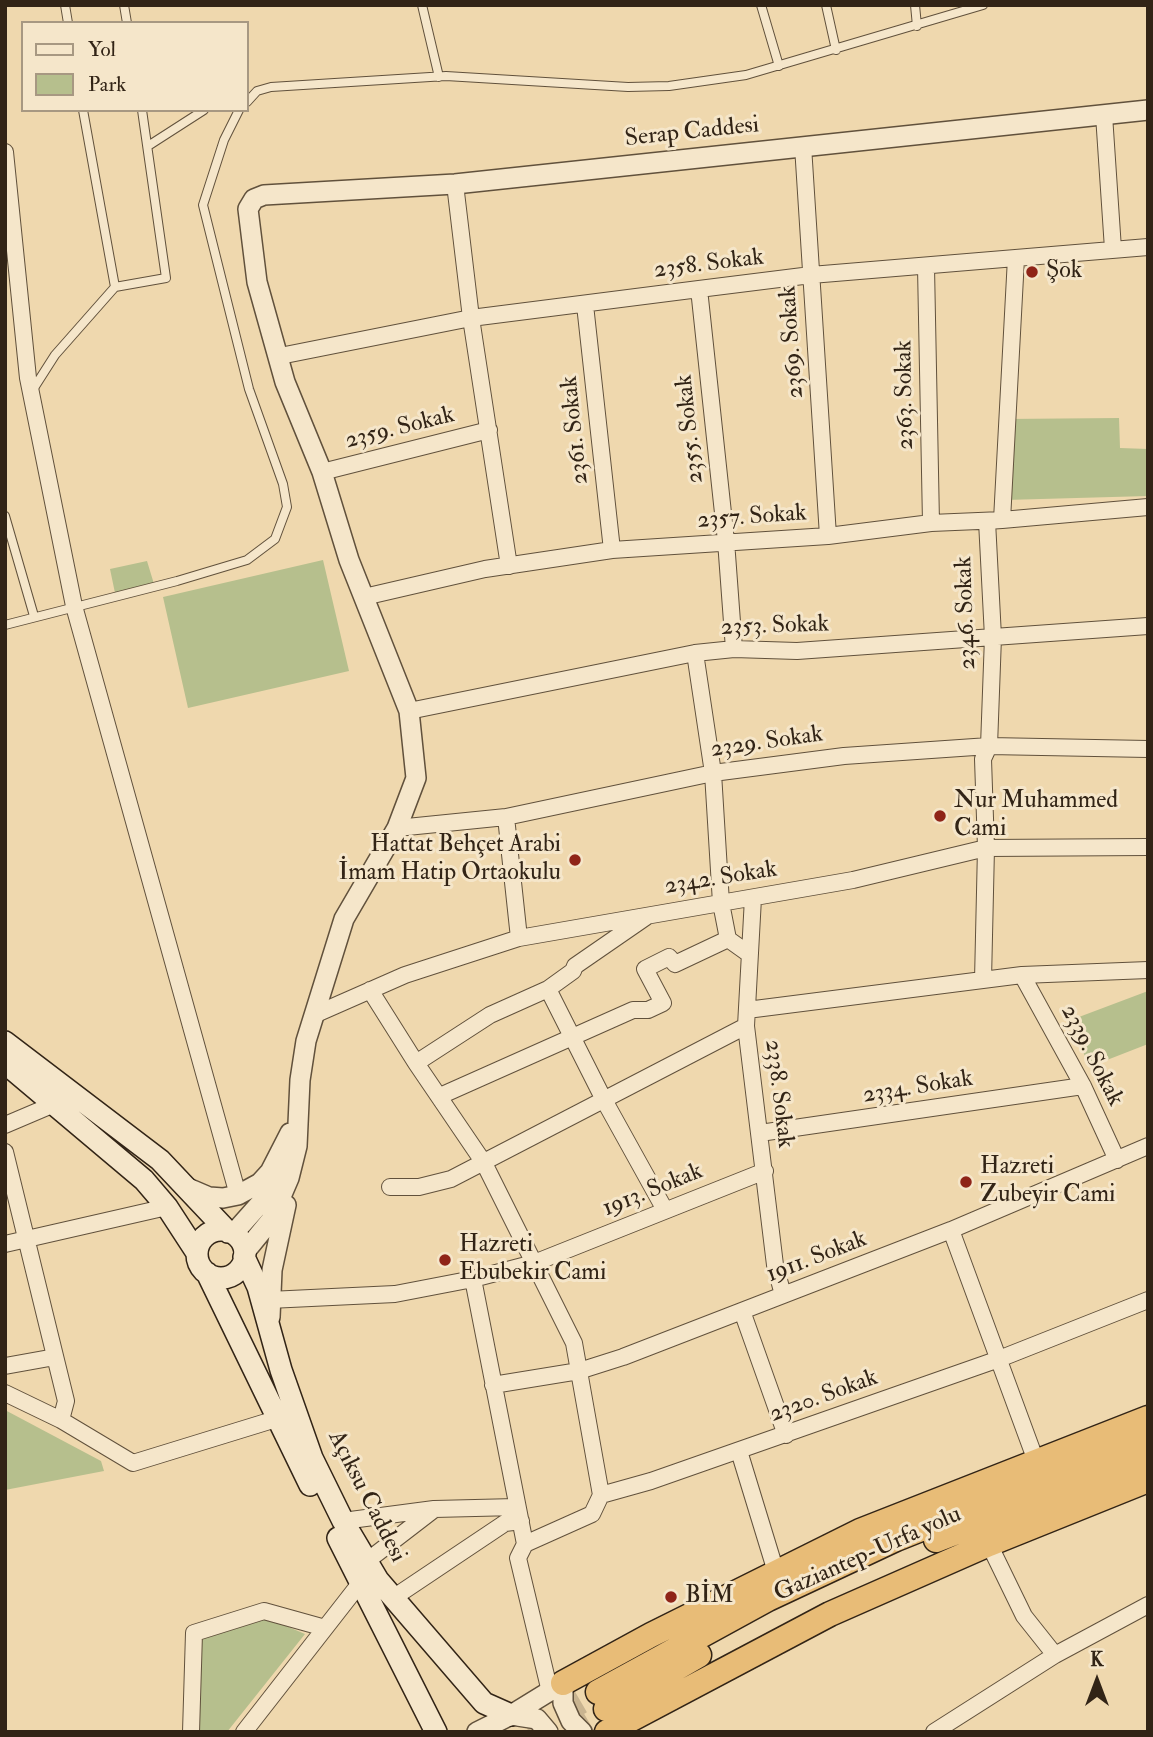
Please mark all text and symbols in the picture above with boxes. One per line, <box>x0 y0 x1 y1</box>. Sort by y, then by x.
legend <box>21 21 248 112</box>
text: Yol <box>88 36 116 63</box>
text: Park <box>88 71 126 98</box>
street label: Serap Caddesi <box>623 112 761 154</box>
street label: 2358. Sokak <box>652 244 766 286</box>
place label: Şok <box>1046 258 1082 286</box>
marker: Şok <box>1024 264 1040 280</box>
street label: 2369. Sokak <box>775 285 811 399</box>
street label: 2363. Sokak <box>891 340 921 450</box>
street label: 2355. Sokak <box>671 373 711 485</box>
street label: 2361. Sokak <box>556 374 596 486</box>
street label: 2359. Sokak <box>342 402 458 456</box>
street label: 2357. Sokak <box>696 500 808 536</box>
street label: 2346. Sokak <box>951 556 983 670</box>
street label: 2353. Sokak <box>720 611 830 643</box>
street label: 2329. Sokak <box>709 721 825 765</box>
place label: Nur Muhammed Cami <box>954 788 1118 844</box>
marker: Nur Muhammed Cami <box>932 808 948 824</box>
place label: Hattat Behçet Arabi İmam Hatip Ortaokulu <box>339 832 561 888</box>
marker: Hattat Behçet Arabi İmam Hatip Ortaokulu <box>567 852 583 868</box>
street label: 2342. Sokak <box>663 856 779 902</box>
street label: 2339. Sokak <box>1053 1000 1129 1112</box>
street label: 2338. Sokak <box>757 1038 799 1150</box>
street label: 2334. Sokak <box>861 1065 975 1111</box>
place label: Hazreti Zubeyir Cami <box>980 1154 1115 1210</box>
street label: 1913. Sokak <box>599 1158 707 1224</box>
marker: Hazreti Zubeyir Cami <box>958 1174 974 1190</box>
street label: 1911. Sokak <box>763 1226 871 1290</box>
place label: Hazreti Ebubekir Cami <box>459 1232 606 1288</box>
marker: Hazreti Ebubekir Cami <box>437 1252 453 1268</box>
street label: 2320. Sokak <box>766 1364 882 1430</box>
street label: Açıksu Caddesi <box>321 1426 411 1568</box>
street label: Gaziantep-Urfa yolu <box>770 1501 966 1609</box>
place label: BİM <box>685 1583 734 1611</box>
marker: BİM <box>663 1589 679 1605</box>
north arrow <box>1062 1646 1132 1716</box>
text: K <box>1090 1648 1104 1672</box>

